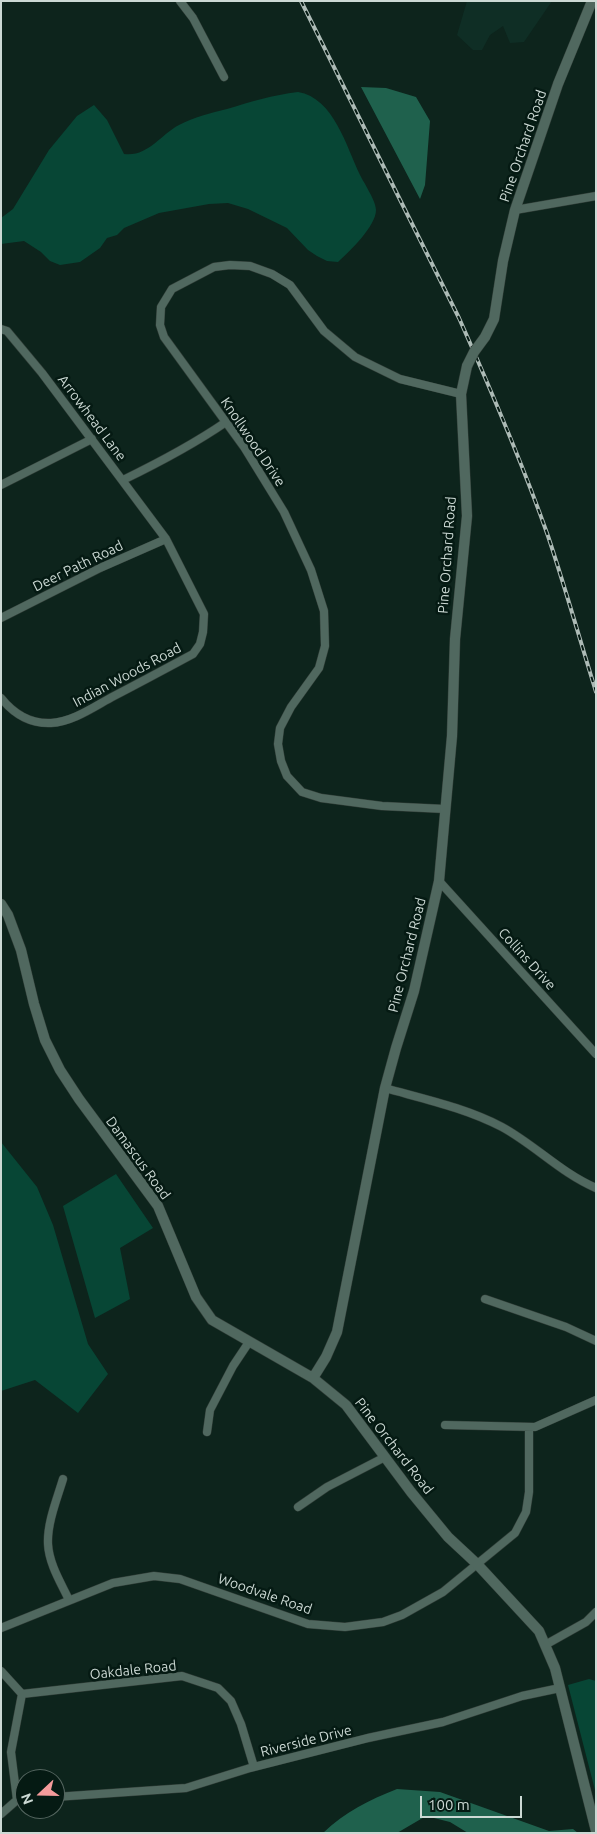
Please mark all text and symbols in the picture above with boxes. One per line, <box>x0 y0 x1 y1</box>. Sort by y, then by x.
street label: Pine Orchard Road <box>496 88 550 204</box>
street label: Arrowhead Lane <box>54 372 130 464</box>
street label: Knollwood Drive <box>217 394 289 490</box>
street label: Pine Orchard Road <box>435 496 459 614</box>
street label: Deer Path Road <box>30 537 126 595</box>
street label: Indian Woods Road <box>70 639 184 711</box>
street label: Pine Orchard Road <box>385 896 429 1014</box>
street label: Collins Drive <box>495 924 559 994</box>
street label: Damascus Road <box>102 1113 174 1203</box>
street label: Pine Orchard Road <box>351 1395 437 1497</box>
street label: Woodvale Road <box>216 1570 314 1618</box>
street label: Oakdale Road <box>89 1657 177 1683</box>
street label: Riverside Drive <box>259 1722 353 1760</box>
north arrow <box>15 1769 65 1819</box>
scale bar <box>422 1786 524 1818</box>
text: N <box>18 1791 36 1807</box>
text: 100 m <box>428 1796 470 1813</box>

